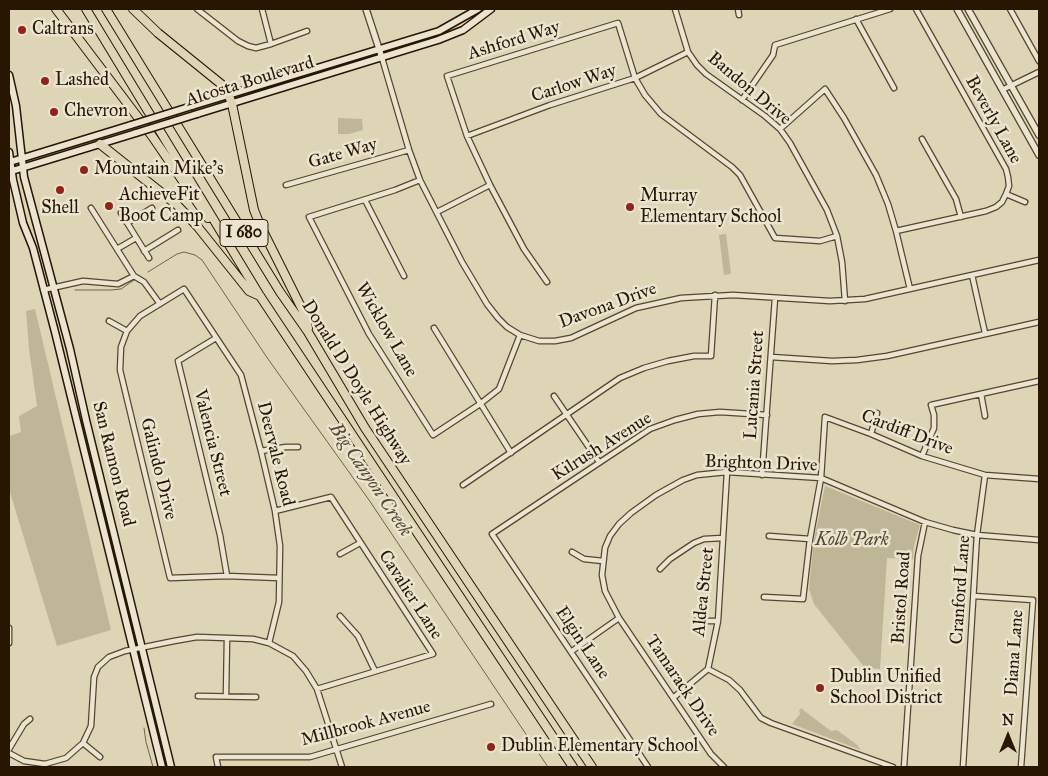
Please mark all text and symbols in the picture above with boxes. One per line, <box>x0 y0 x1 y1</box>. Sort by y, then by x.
street label: Ashford Way <box>465 17 563 65</box>
place label: Caltrans <box>32 19 94 41</box>
marker: Caltrans <box>16 24 28 36</box>
street label: Bandon Drive <box>703 48 795 130</box>
street label: Alcosta Boulevard <box>183 52 317 112</box>
street label: Carlow Way <box>529 60 619 108</box>
place label: Lashed <box>55 70 109 92</box>
street label: Beverly Lane <box>960 72 1026 168</box>
marker: Lashed <box>39 75 51 87</box>
place label: Chevron <box>64 101 128 123</box>
marker: Chevron <box>48 106 60 118</box>
street label: Gate Way <box>306 134 380 174</box>
place label: Mountain Mike's <box>94 159 223 181</box>
marker: Mountain Mike's <box>78 164 90 176</box>
marker: Shell <box>54 184 66 196</box>
place label: AchieveFit Boot Camp <box>119 185 204 228</box>
place label: Murray Elementary School <box>640 186 782 228</box>
place label: Shell <box>41 198 79 220</box>
marker: AchieveFit Boot Camp <box>103 200 115 212</box>
marker: Murray Elementary School <box>624 201 636 213</box>
road number: I 680 <box>220 220 268 247</box>
street label: Davona Drive <box>556 278 660 334</box>
street label: Wicklow Lane <box>350 279 422 381</box>
street label: Donald D Doyle Highway <box>296 296 416 470</box>
street label: Lucania Street <box>740 330 770 440</box>
street label: Valencia Street <box>188 387 236 499</box>
street label: San Ramon Road <box>87 399 139 529</box>
street label: Deervale Road <box>252 400 298 508</box>
street label: Cardiff Drive <box>858 406 956 460</box>
street label: Kilrush Avenue <box>548 408 656 486</box>
street label: Galindo Drive <box>135 416 181 522</box>
water label: Big Canyon Creek <box>324 419 416 541</box>
street label: Brighton Drive <box>704 451 818 477</box>
park label: Kolb Park <box>815 530 889 552</box>
street label: Cranford Lane <box>946 535 976 645</box>
street label: Cavalier Lane <box>373 546 447 644</box>
street label: Aldea Street <box>689 546 719 638</box>
street label: Bristol Road <box>888 551 916 645</box>
street label: Elgin Lane <box>550 603 614 683</box>
street label: Diana Lane <box>1001 609 1029 697</box>
street label: Tamarack Drive <box>640 631 724 741</box>
place label: Dublin Unified School District <box>830 667 943 710</box>
marker: Dublin Unified School District <box>814 682 826 694</box>
street label: Millbrook Avenue <box>299 696 433 752</box>
north arrow <box>983 711 1033 761</box>
text: N <box>1002 712 1014 729</box>
place label: Dublin Elementary School <box>501 736 698 758</box>
marker: Dublin Elementary School <box>485 741 497 753</box>

